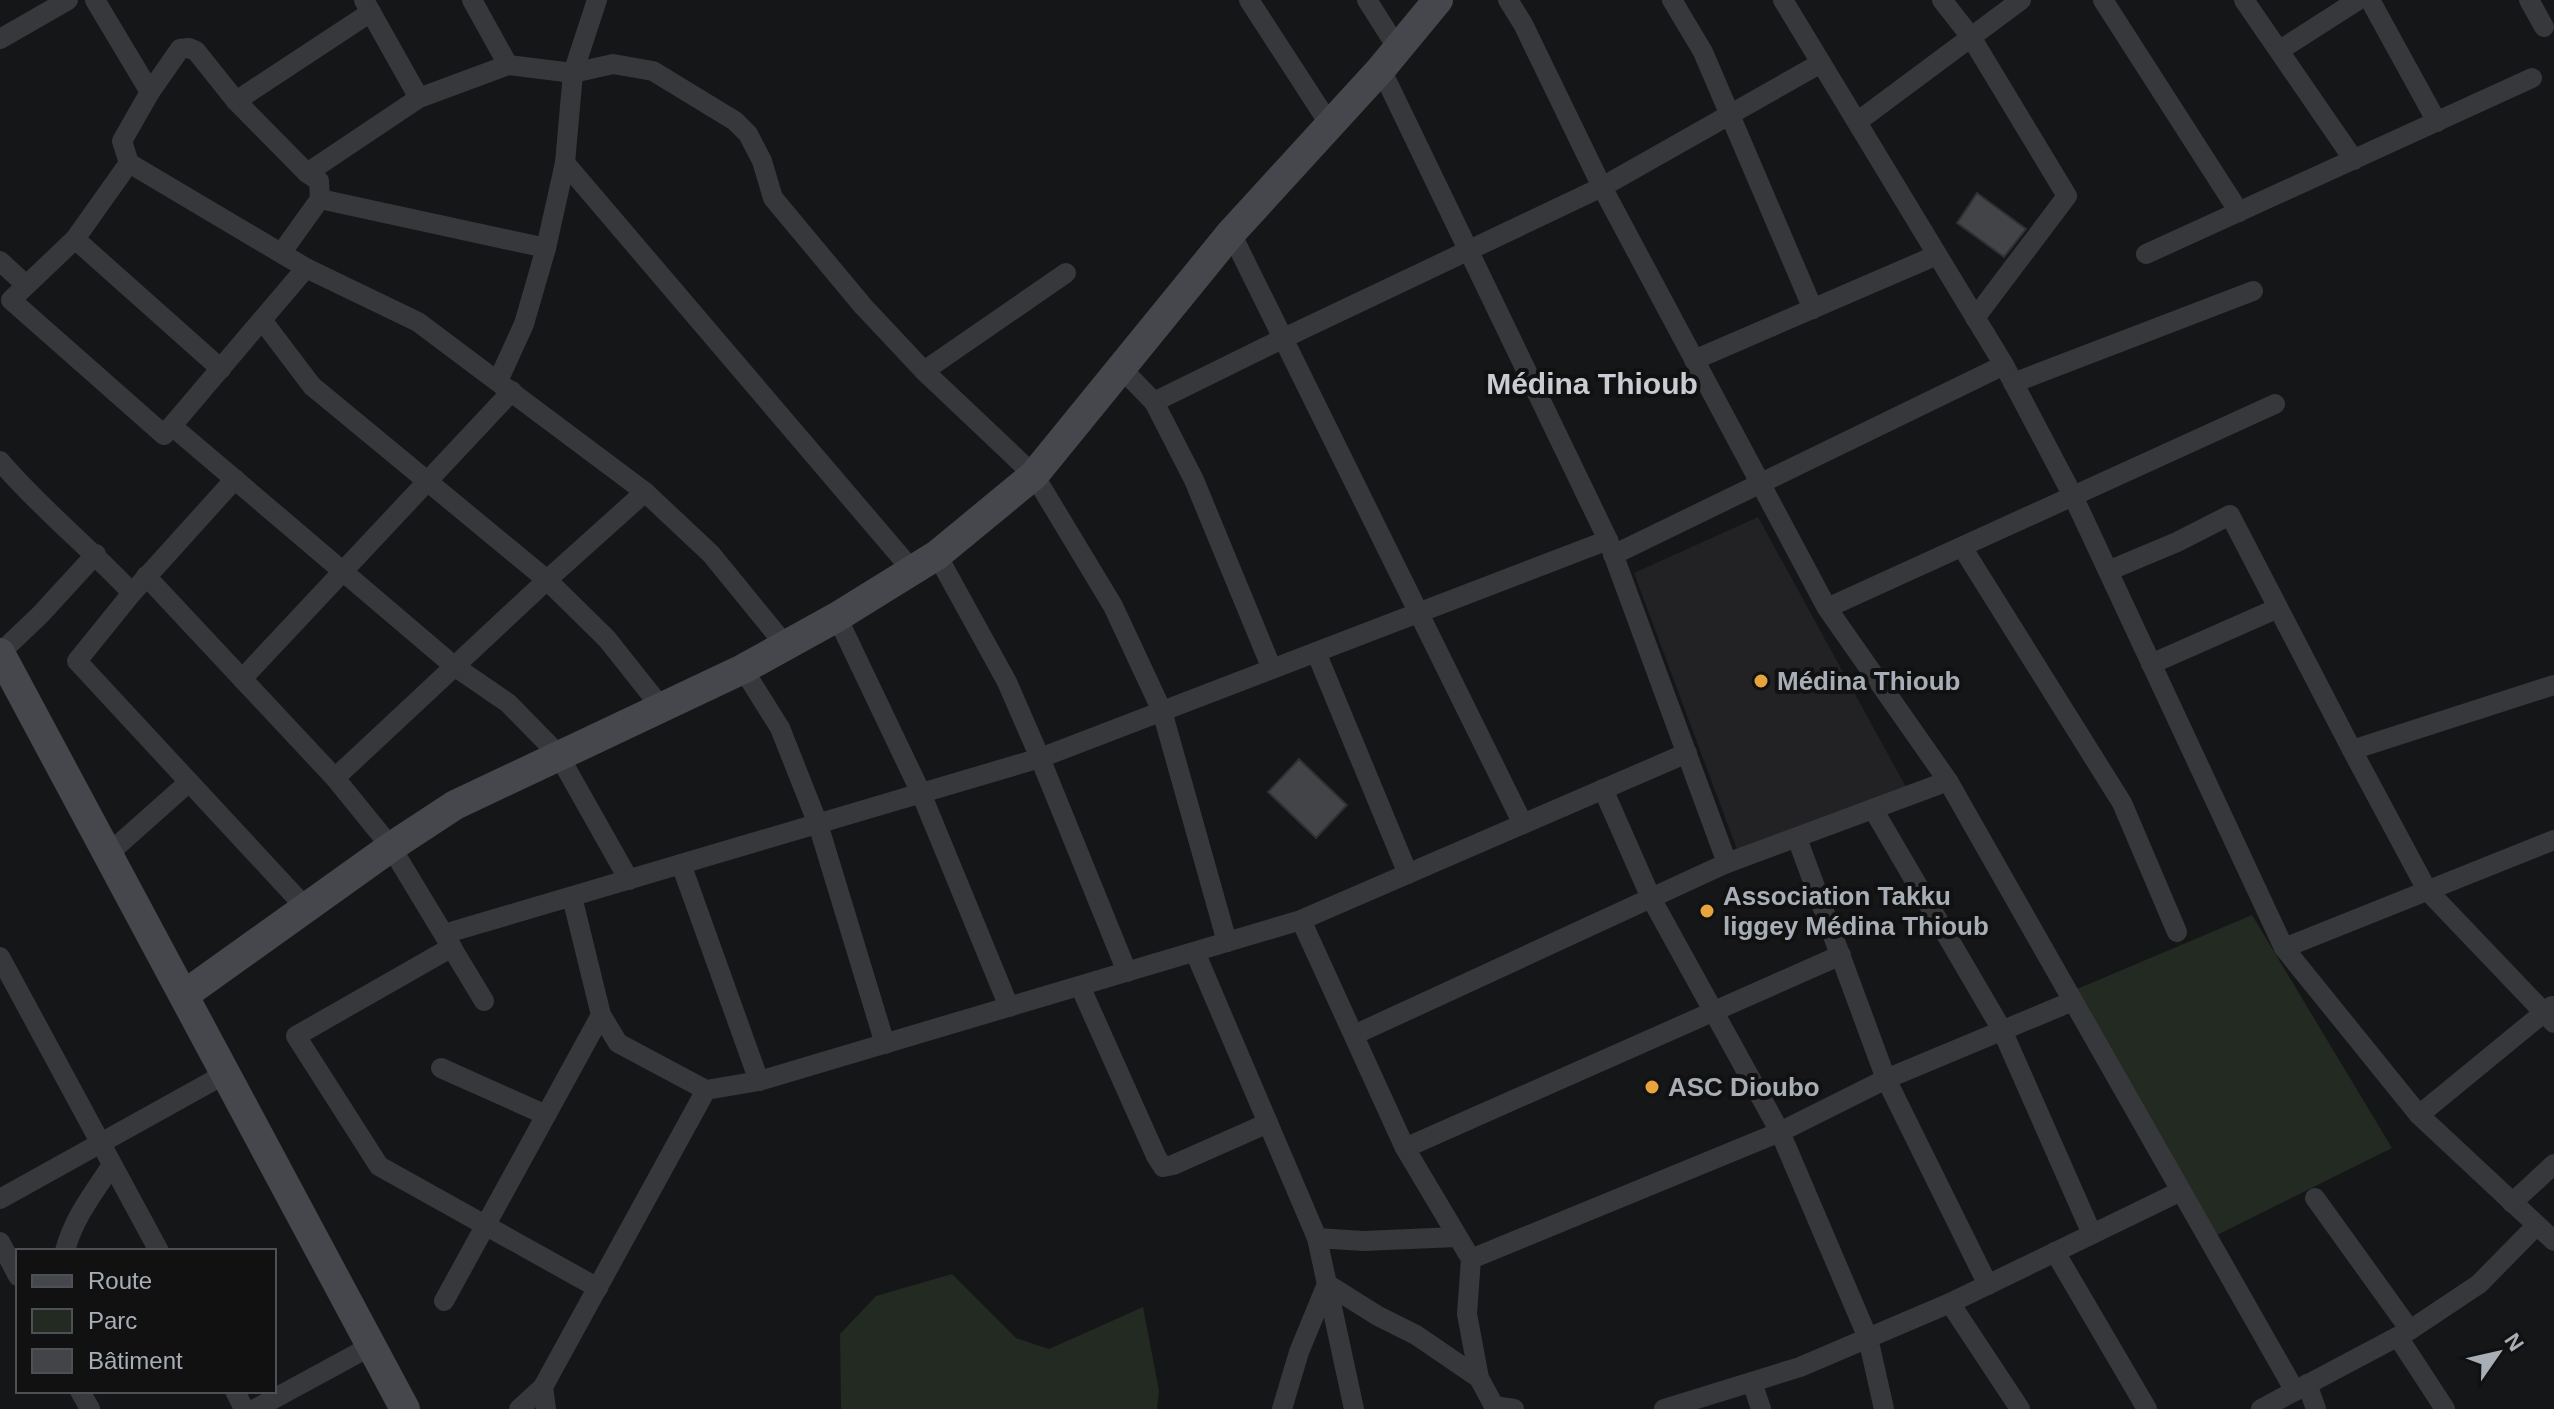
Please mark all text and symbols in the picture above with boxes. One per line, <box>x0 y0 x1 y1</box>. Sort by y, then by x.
district label: Médina Thioub <box>1486 367 1698 400</box>
place label: Médina Thioub <box>1777 666 1960 696</box>
marker: Médina Thioub <box>1752 672 1770 690</box>
place label: Association Takku liggey Médina Thioub <box>1723 881 1989 941</box>
marker: Association Takku liggey Médina Thioub <box>1698 902 1716 920</box>
place label: ASC Dioubo <box>1668 1072 1820 1102</box>
marker: ASC Dioubo <box>1643 1078 1661 1096</box>
legend <box>16 1249 276 1393</box>
text: Route <box>88 1267 152 1294</box>
text: Parc <box>88 1307 137 1334</box>
north arrow <box>2458 1313 2538 1393</box>
text: N <box>2499 1329 2529 1356</box>
text: Bâtiment <box>88 1347 183 1374</box>

